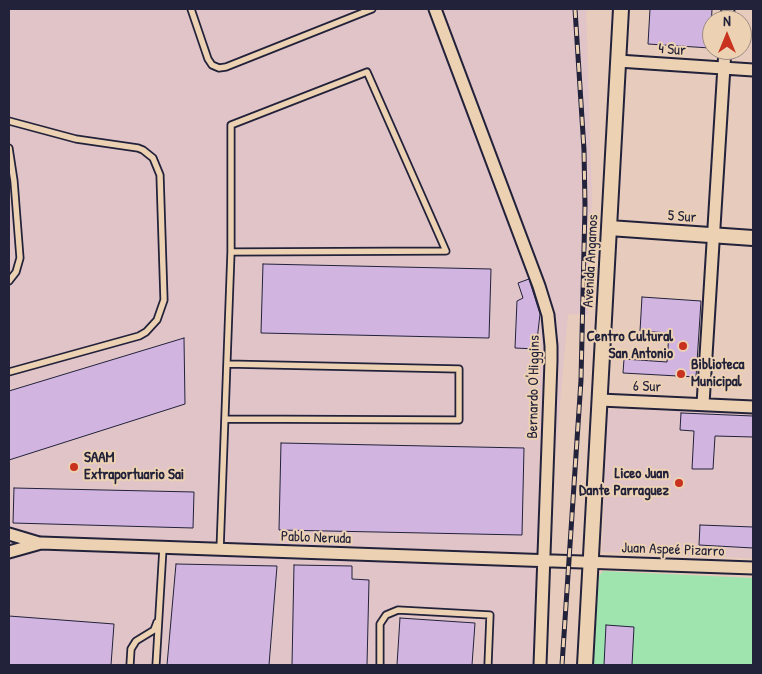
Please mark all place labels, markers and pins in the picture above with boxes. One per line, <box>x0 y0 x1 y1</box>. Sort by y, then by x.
place label: Centro Cultural San Antonio <box>587 328 673 363</box>
marker: Centro Cultural San Antonio <box>677 340 689 352</box>
place label: Biblioteca Municipal <box>691 356 744 391</box>
marker: Biblioteca Municipal <box>675 368 687 380</box>
place label: SAAM Extraportuario Sai <box>84 449 184 484</box>
marker: SAAM Extraportuario Sai <box>68 461 80 473</box>
place label: Liceo Juan Dante Parraguez <box>579 465 669 500</box>
marker: Liceo Juan Dante Parraguez <box>673 477 685 489</box>

